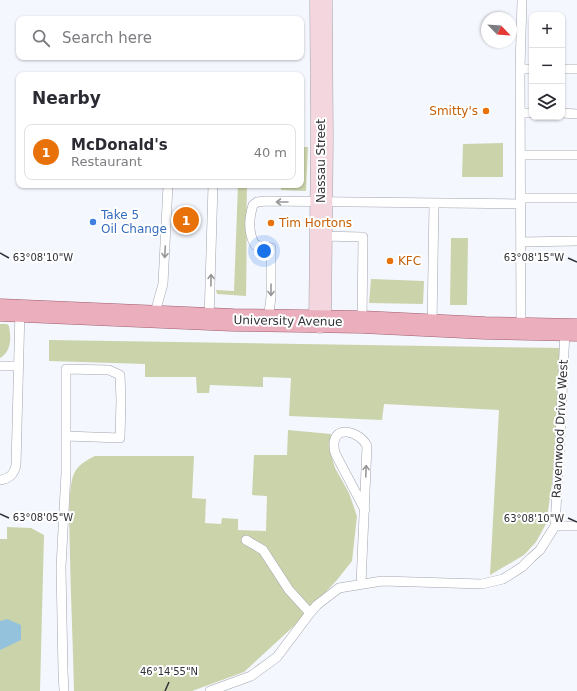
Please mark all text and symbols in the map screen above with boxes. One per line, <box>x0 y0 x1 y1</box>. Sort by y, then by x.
north arrow <box>481 12 517 48</box>
map controls <box>529 12 565 120</box>
button: + <box>529 12 565 48</box>
search box <box>16 16 304 60</box>
icon: search <box>30 27 52 49</box>
text: Search here <box>62 29 152 47</box>
button: − <box>529 48 565 84</box>
button: layers <box>529 84 565 120</box>
text: Nearby <box>32 88 101 108</box>
place label: Smitty's <box>429 104 478 118</box>
marker: Smitty's <box>481 106 491 116</box>
street label: Nassau Street <box>314 119 328 203</box>
text: McDonald's <box>71 136 168 154</box>
text: 1 <box>41 145 51 160</box>
text: 40 m <box>254 145 287 160</box>
text: Restaurant <box>71 154 142 169</box>
one-way arrow <box>276 198 289 205</box>
pin: 1 <box>173 205 199 235</box>
place label: Take 5 Oil Change <box>100 208 167 236</box>
place label: Tim Hortons <box>278 216 352 230</box>
marker: Take 5 Oil Change <box>88 217 98 227</box>
marker: Tim Hortons <box>266 218 276 228</box>
your location <box>254 241 274 261</box>
one-way arrow <box>161 245 169 258</box>
text: 63°08'10"W <box>13 252 73 263</box>
text: 63°08'15"W <box>504 252 564 263</box>
place label: KFC <box>398 254 421 268</box>
marker: KFC <box>385 256 395 266</box>
one-way arrow <box>207 274 215 287</box>
one-way arrow <box>267 283 275 296</box>
street label: University Avenue <box>233 313 343 329</box>
street label: Ravenwood Drive West <box>549 359 571 499</box>
one-way arrow <box>362 465 370 478</box>
text: 63°08'05"W <box>13 512 73 523</box>
text: 63°08'10"W <box>504 513 564 524</box>
text: 46°14'55"N <box>140 666 198 677</box>

